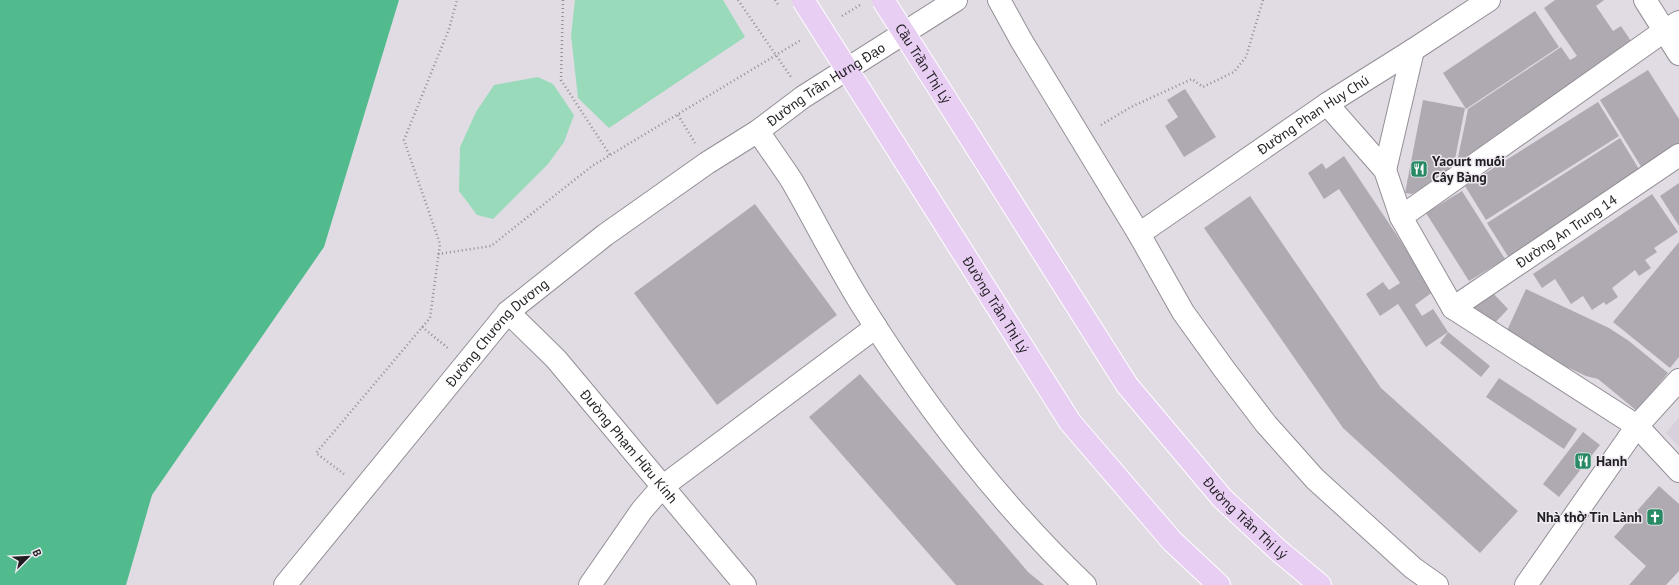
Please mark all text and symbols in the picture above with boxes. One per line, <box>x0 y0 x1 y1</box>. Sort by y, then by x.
street label: Cầu Trần Thị Lý <box>891 20 956 107</box>
street label: Đường Trần Hưng Đạo <box>762 38 889 131</box>
street label: Đường Phan Huy Chú <box>1253 71 1372 159</box>
place label: Yaourt muối Cây Bàng <box>1431 152 1505 186</box>
restaurant icon: Yaourt muối Cây Bàng <box>1409 159 1429 179</box>
street label: Đường An Trung 14 <box>1512 190 1621 272</box>
street label: Đường Trần Thị Lý <box>958 252 1033 357</box>
street label: Đường Chương Dương <box>441 275 552 391</box>
street label: Đường Phạm Hữu Kính <box>576 385 682 507</box>
restaurant icon: Hanh <box>1573 451 1593 471</box>
place label: Hanh <box>1596 452 1627 470</box>
street label: Đường Trần Thị Lý <box>1199 473 1292 564</box>
church icon: Nhà thờ Tin Lành <box>1645 507 1665 527</box>
place label: Nhà thờ Tin Lành <box>1537 508 1642 526</box>
north arrow <box>8 537 48 577</box>
text: B <box>29 547 45 559</box>

